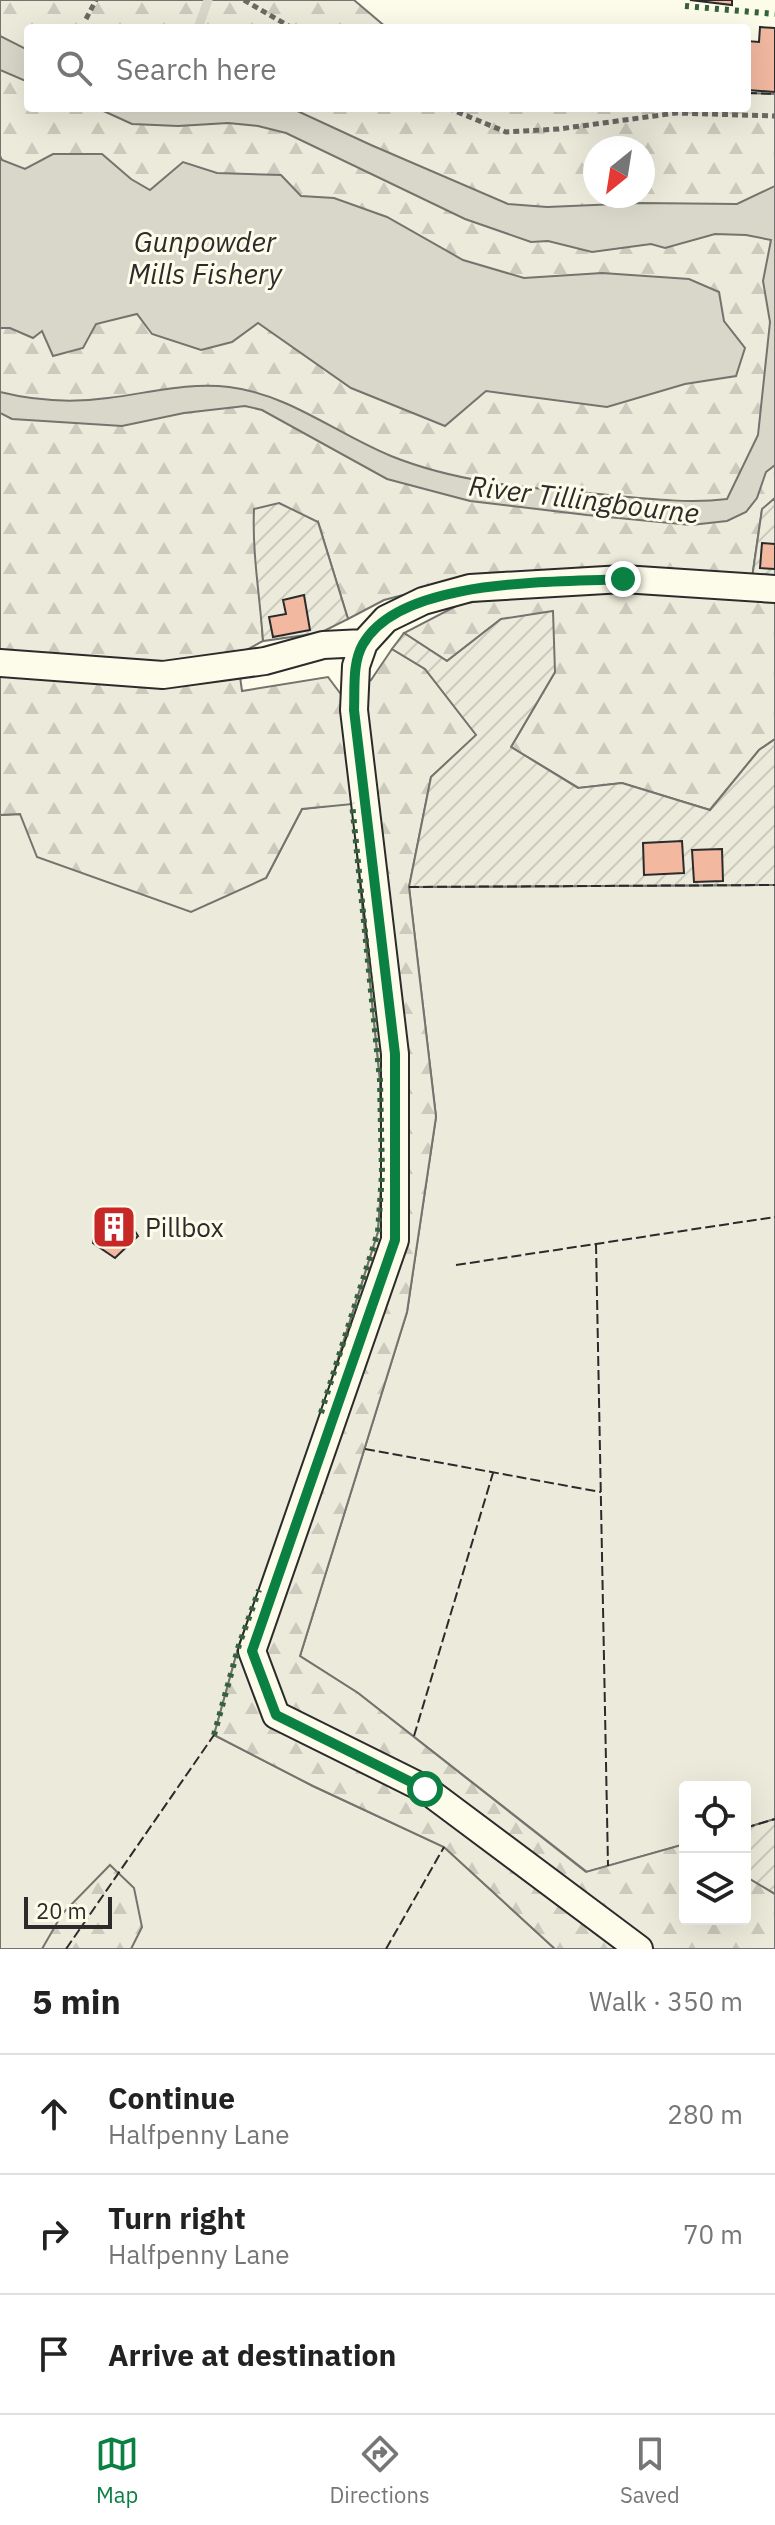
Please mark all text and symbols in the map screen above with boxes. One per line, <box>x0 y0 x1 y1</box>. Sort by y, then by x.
search box <box>24 24 751 112</box>
icon: search <box>52 46 96 90</box>
text: Search here <box>116 49 277 88</box>
north arrow <box>583 136 655 208</box>
water label: Gunpowder Mills Fishery <box>128 223 283 292</box>
water label: River Tillingbourne <box>467 467 701 531</box>
route end <box>605 561 641 597</box>
building icon: Pillbox <box>90 1203 138 1251</box>
place label: Pillbox <box>145 1210 224 1244</box>
route start <box>407 1771 443 1807</box>
map controls <box>679 1781 751 1925</box>
button: locate <box>679 1781 751 1853</box>
button: layers <box>679 1853 751 1925</box>
scale bar <box>24 1893 112 1929</box>
text: 20 m <box>36 1896 87 1925</box>
text: 5 min <box>32 1979 121 2023</box>
text: Walk · 350 m <box>589 1984 743 2018</box>
text: Continue <box>108 2078 235 2117</box>
icon: ahead <box>32 2092 76 2136</box>
text: 280 m <box>667 2097 743 2131</box>
text: Halfpenny Lane <box>108 2117 289 2151</box>
text: Turn right <box>108 2198 246 2237</box>
icon: right <box>32 2212 76 2256</box>
text: 70 m <box>683 2217 743 2251</box>
text: Halfpenny Lane <box>108 2237 289 2271</box>
icon: arrive <box>32 2332 76 2376</box>
text: Arrive at destination <box>108 2335 396 2374</box>
tab: Map <box>95 2432 139 2509</box>
tab: Directions <box>330 2432 430 2509</box>
tab: Saved <box>620 2432 680 2509</box>

